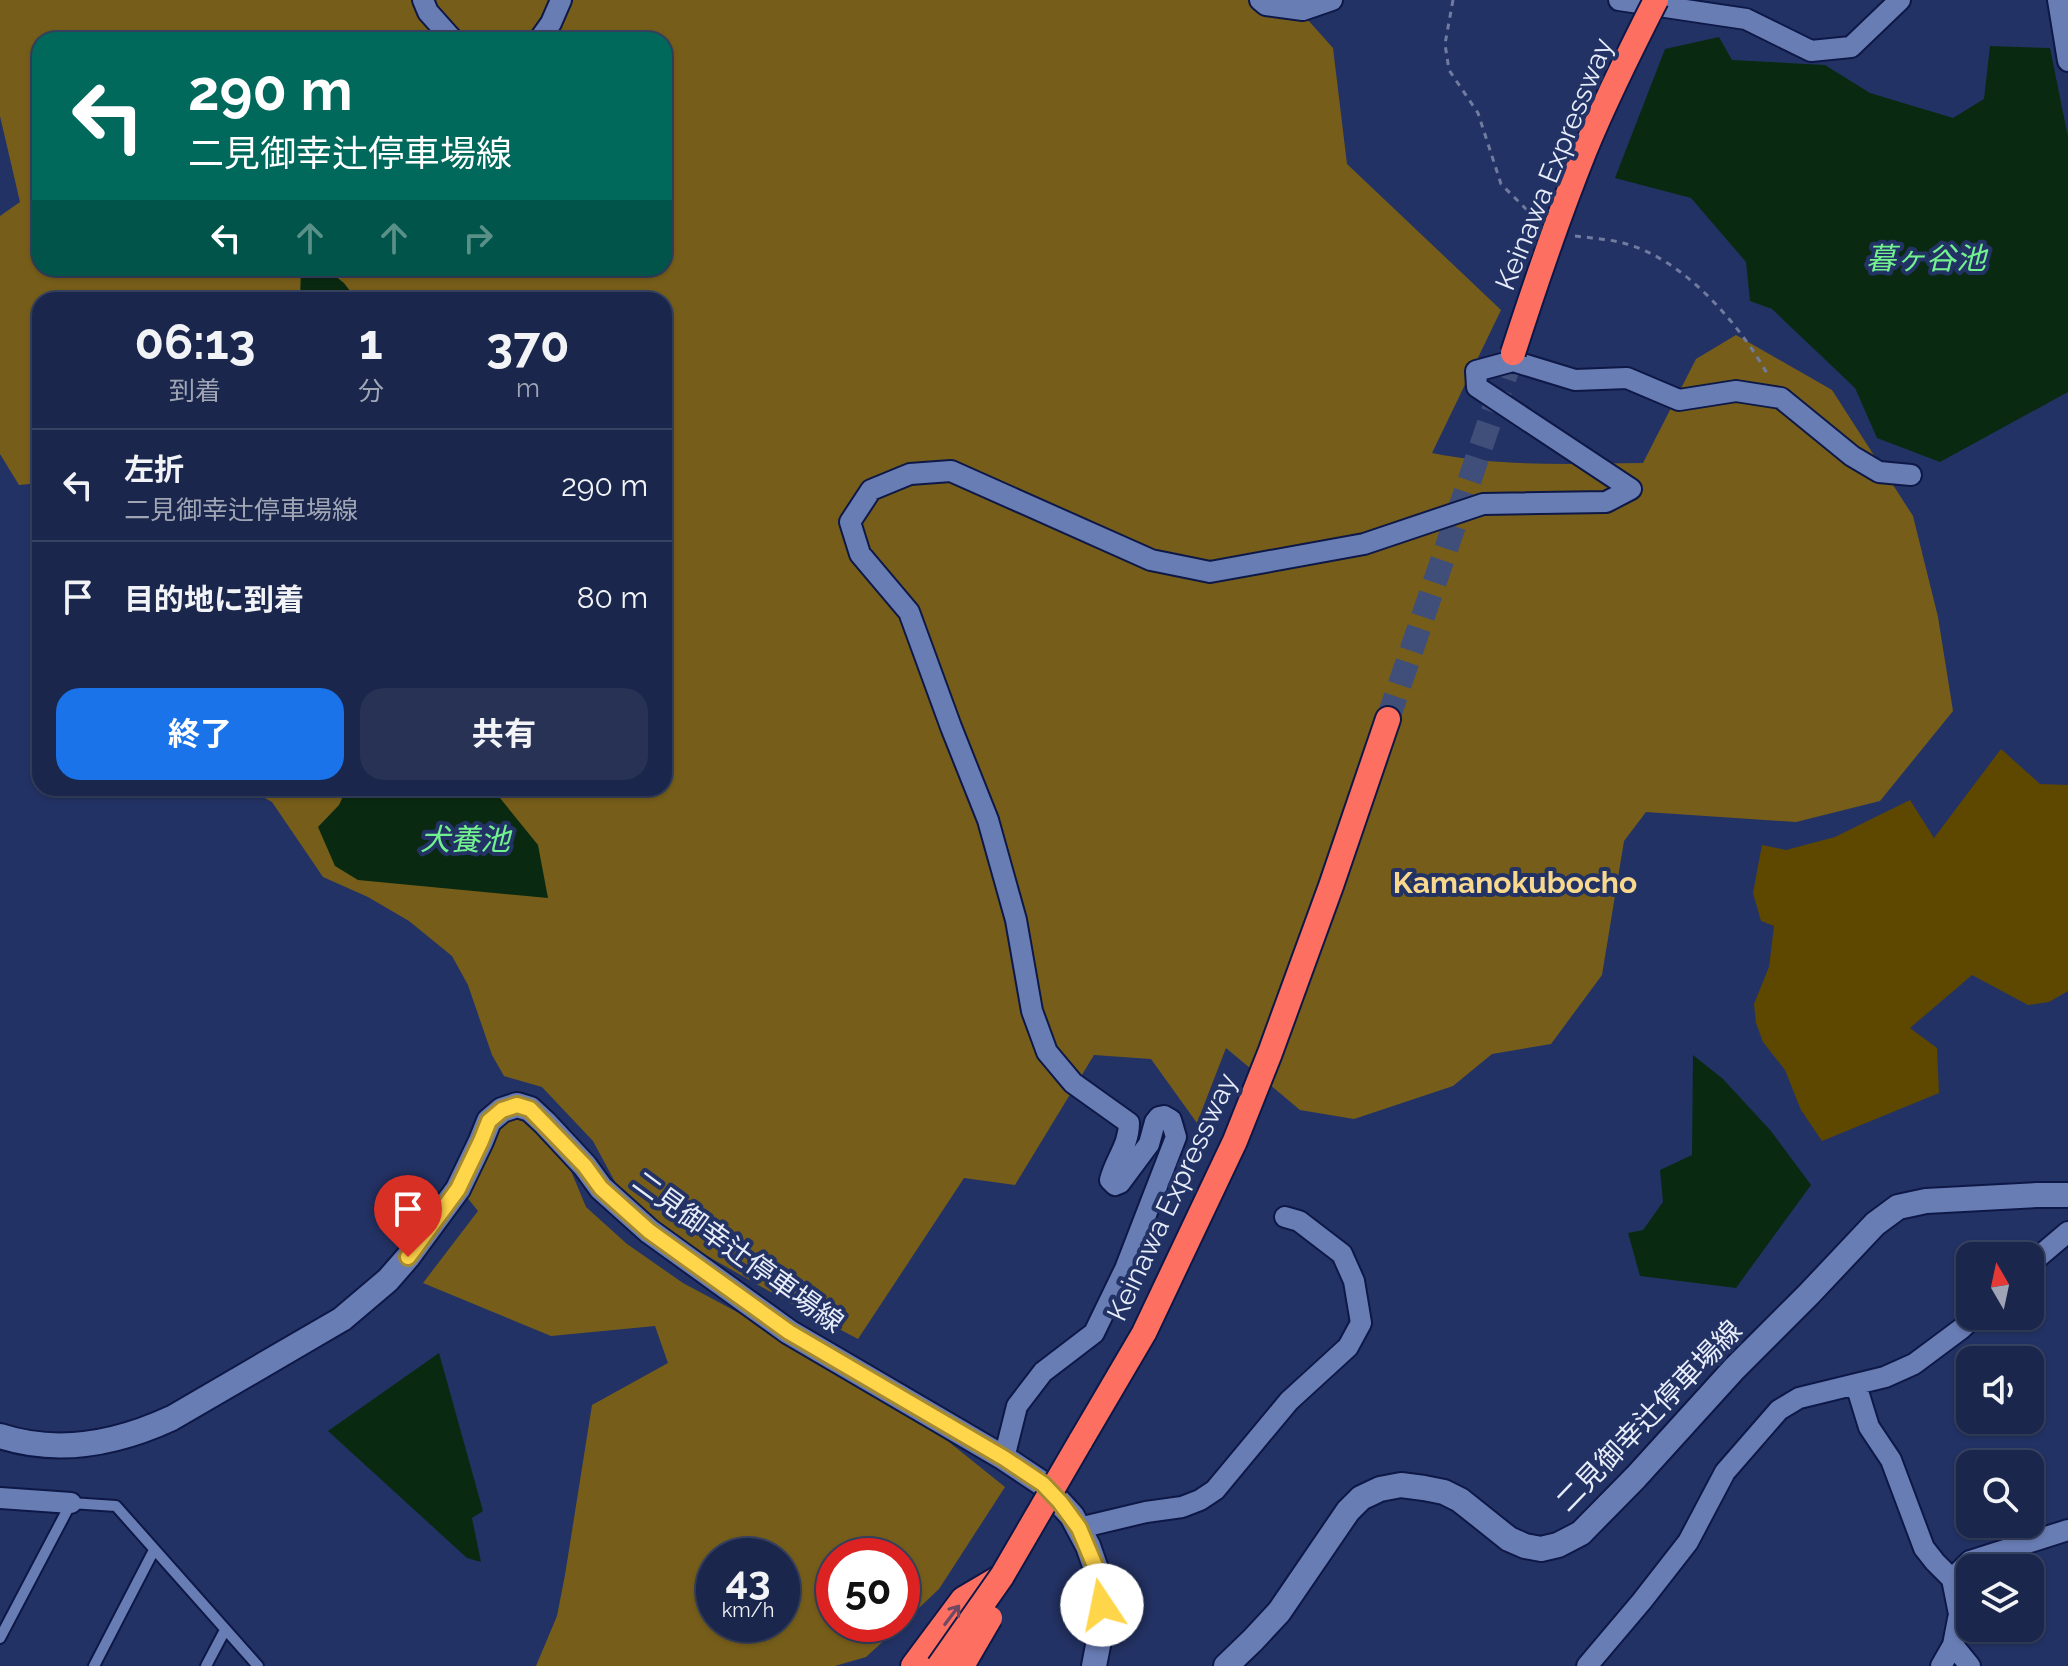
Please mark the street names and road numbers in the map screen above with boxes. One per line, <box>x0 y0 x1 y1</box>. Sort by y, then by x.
street label: Keinawa Expressway <box>1488 33 1620 295</box>
street label: Keinawa Expressway <box>1100 1068 1244 1326</box>
street label: 二見御幸辻停車場線 <box>626 1165 850 1339</box>
street label: 二見御幸辻停車場線 <box>1550 1314 1748 1518</box>

